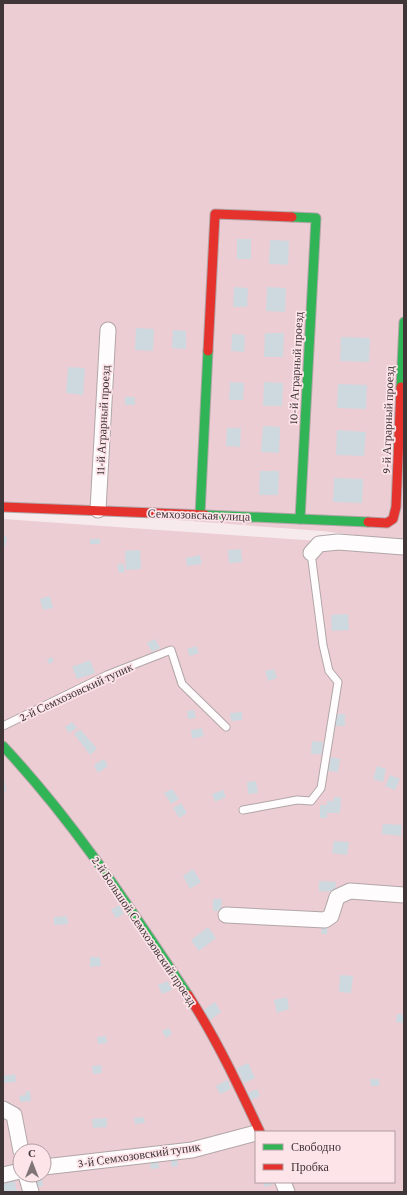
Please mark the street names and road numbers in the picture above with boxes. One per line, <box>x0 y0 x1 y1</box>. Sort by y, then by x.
street label: 10-й Аграрный проезд <box>286 311 306 425</box>
street label: 11-й Аграрный проезд <box>93 365 113 475</box>
street label: 9-й Аграрный проезд <box>379 366 397 474</box>
street label: Семхозовская улица <box>147 506 251 524</box>
street label: 2-й Семхозовский тупик <box>17 659 135 724</box>
street label: 2-й Большой Семхозовский проезд <box>89 854 199 1008</box>
street label: 3-й Семхозовский тупик <box>77 1139 201 1171</box>

